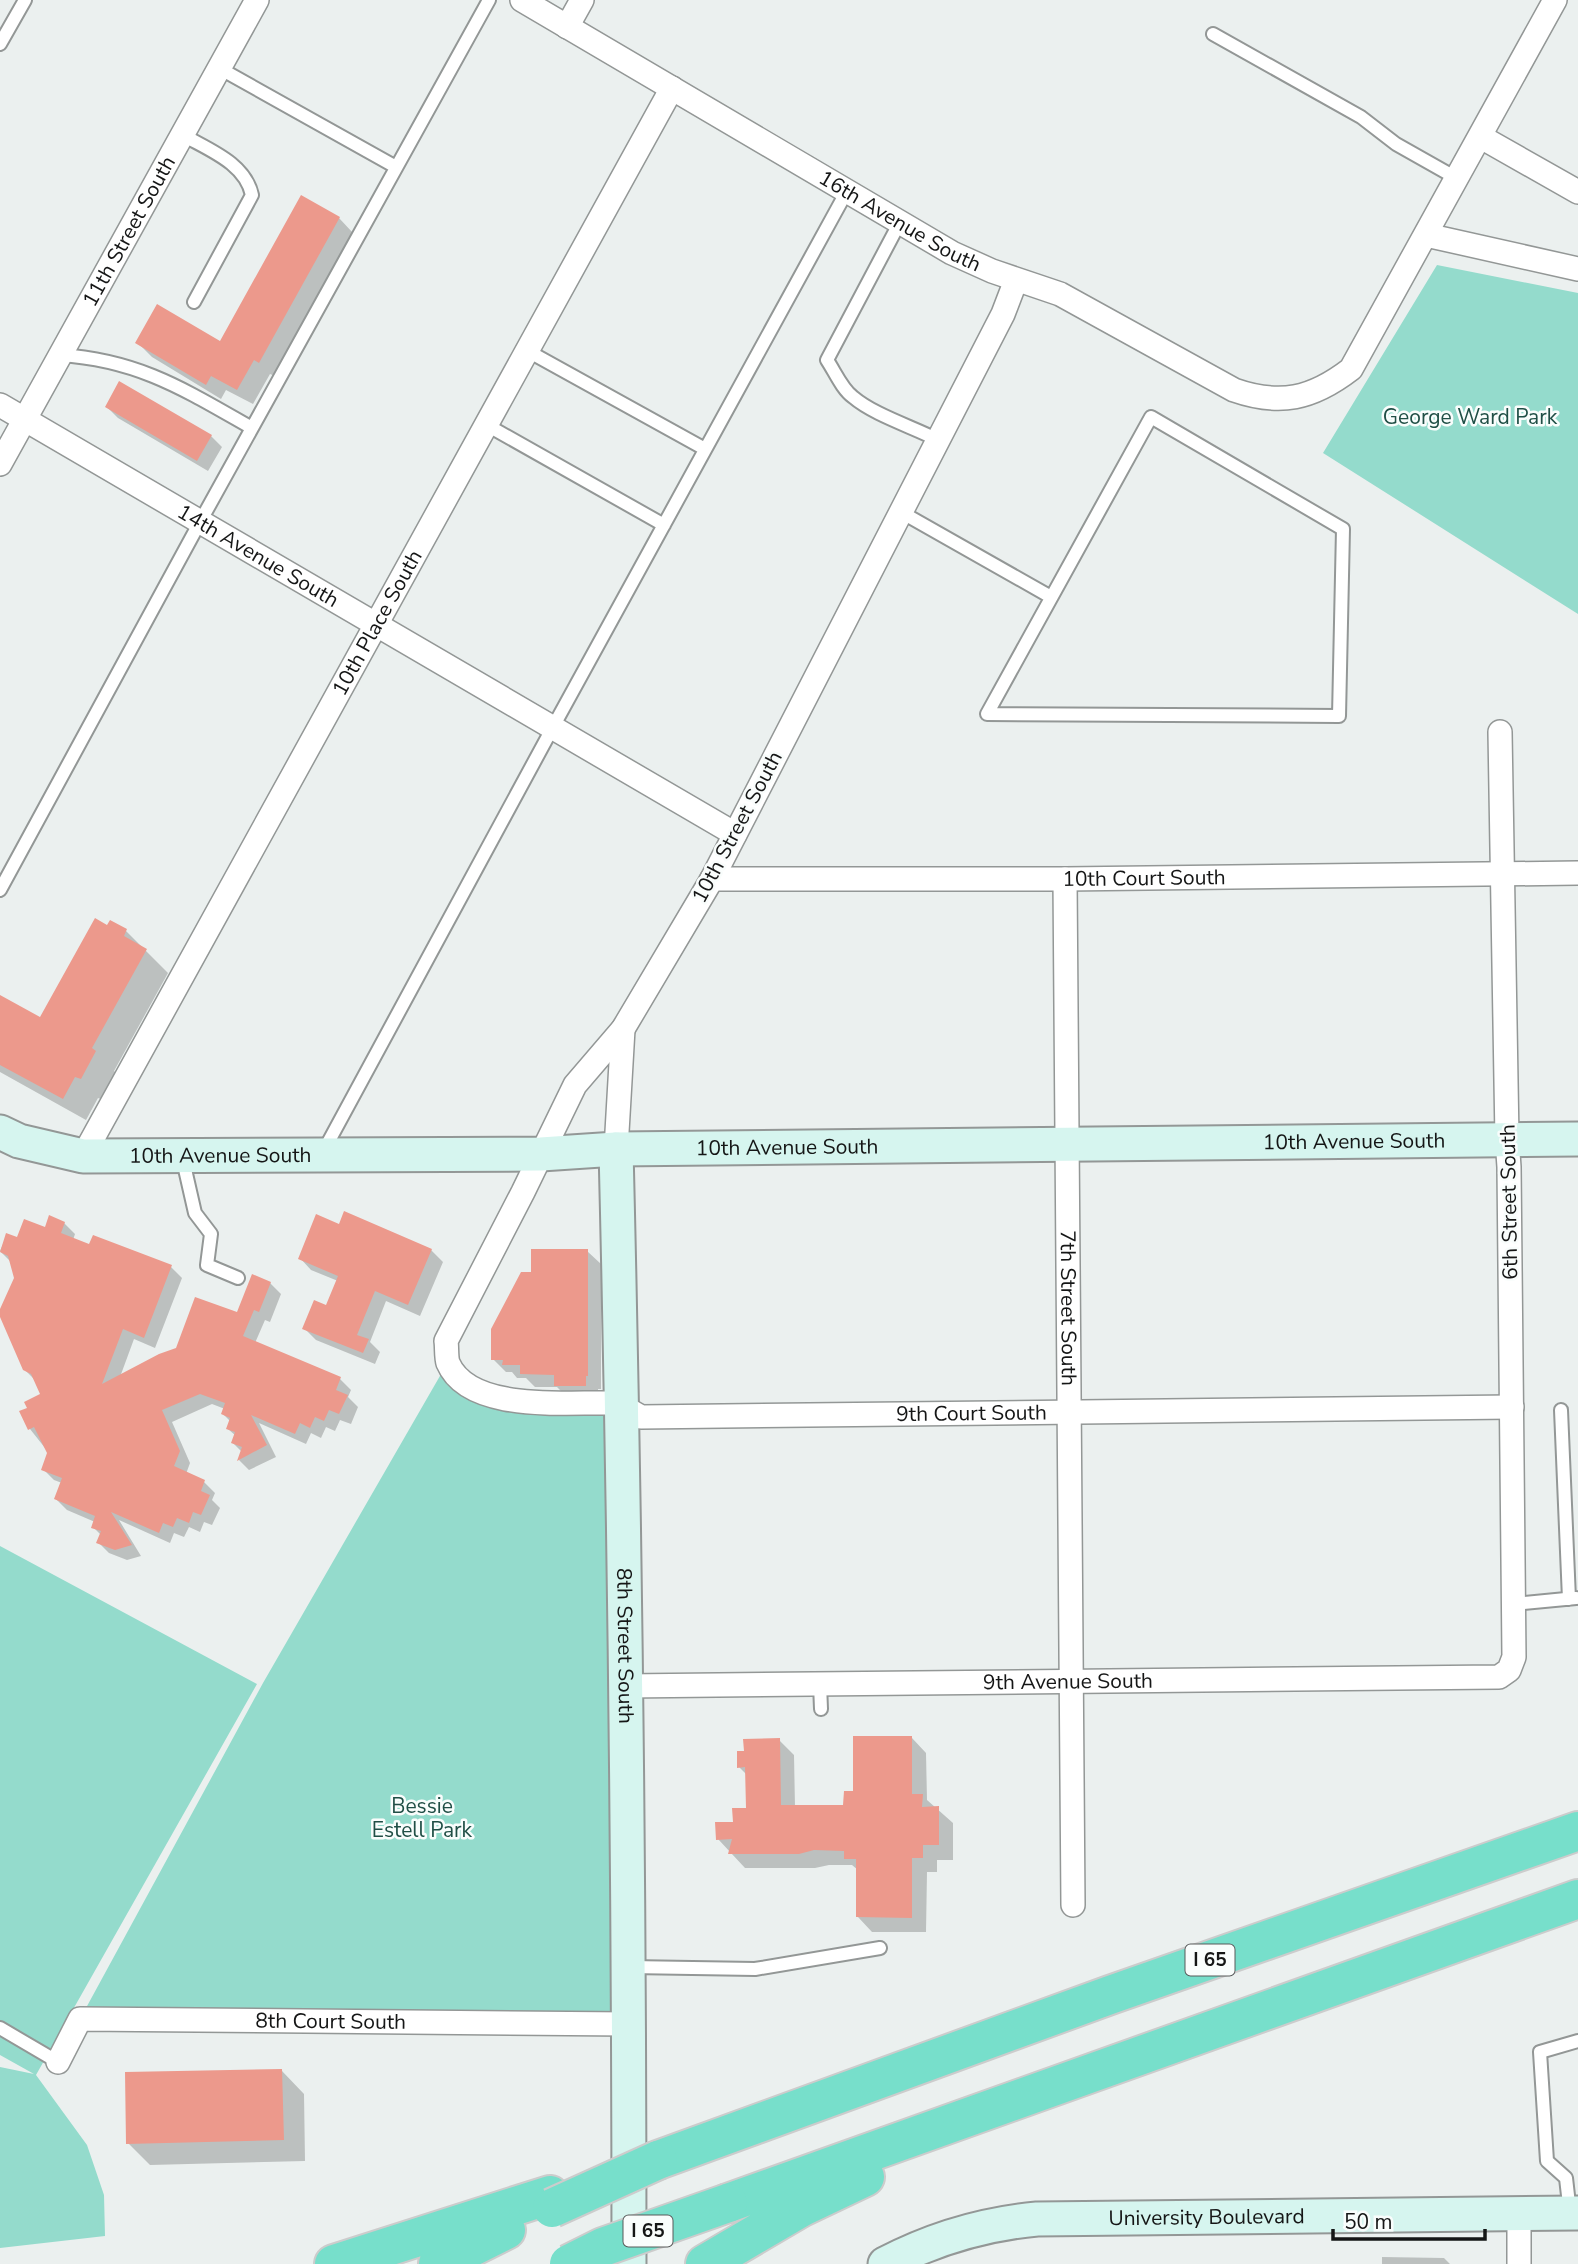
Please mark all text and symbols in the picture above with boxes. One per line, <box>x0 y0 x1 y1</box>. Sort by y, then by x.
street label: 11th Street South <box>76 151 182 312</box>
street label: 16th Avenue South <box>814 164 985 278</box>
park label: George Ward Park <box>1383 403 1558 431</box>
street label: 14th Avenue South <box>172 498 344 614</box>
street label: 10th Place South <box>326 545 429 701</box>
street label: 10th Street South <box>685 746 789 908</box>
street label: 10th Court South <box>1062 863 1226 893</box>
street label: 6th Street South <box>1494 1124 1524 1280</box>
street label: 10th Avenue South <box>1263 1126 1445 1156</box>
street label: 10th Avenue South <box>696 1132 878 1162</box>
street label: 10th Avenue South <box>129 1141 312 1170</box>
street label: 7th Street South <box>1054 1230 1083 1386</box>
street label: 9th Court South <box>896 1398 1047 1428</box>
street label: 8th Street South <box>610 1568 640 1724</box>
street label: 9th Avenue South <box>983 1667 1153 1696</box>
park label: Bessie Estell Park <box>372 1792 473 1844</box>
road number: I 65 <box>1186 1944 1234 1976</box>
street label: 8th Court South <box>255 2007 406 2036</box>
scale bar <box>1333 2198 1485 2242</box>
street label: University Boulevard <box>1108 2202 1305 2232</box>
text: 50 m <box>1344 2208 1393 2236</box>
road number: I 65 <box>624 2216 672 2246</box>

